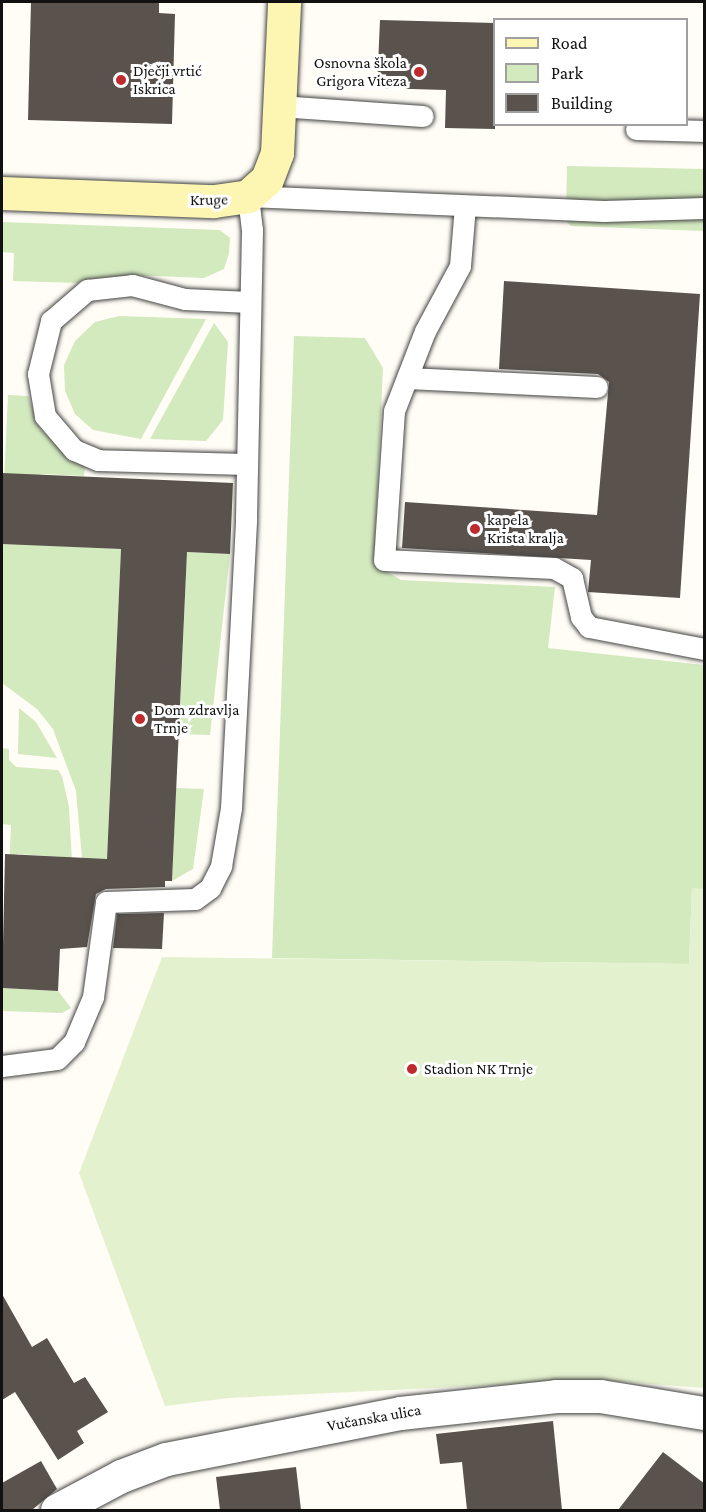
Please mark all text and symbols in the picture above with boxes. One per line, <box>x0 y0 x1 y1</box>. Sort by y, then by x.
legend <box>493 18 688 126</box>
text: Road <box>551 33 588 53</box>
place label: Osnovna škola Grigora Viteza <box>314 53 407 91</box>
place label: Dječji vrtić Iskrica <box>133 61 202 99</box>
text: Park <box>551 63 583 83</box>
marker: Osnovna škola Grigora Viteza <box>412 65 426 79</box>
marker: Dječji vrtić Iskrica <box>114 73 128 87</box>
text: Building <box>551 93 612 113</box>
street label: Kruge <box>190 190 228 210</box>
place label: kapela Krista kralja <box>487 510 564 548</box>
marker: kapela Krista kralja <box>468 522 482 536</box>
place label: Dom zdravlja Trnje <box>154 700 239 738</box>
marker: Dom zdravlja Trnje <box>131 710 149 728</box>
place label: Stadion NK Trnje <box>424 1059 533 1079</box>
marker: Stadion NK Trnje <box>405 1062 419 1076</box>
street label: Vučanska ulica <box>325 1400 423 1436</box>

